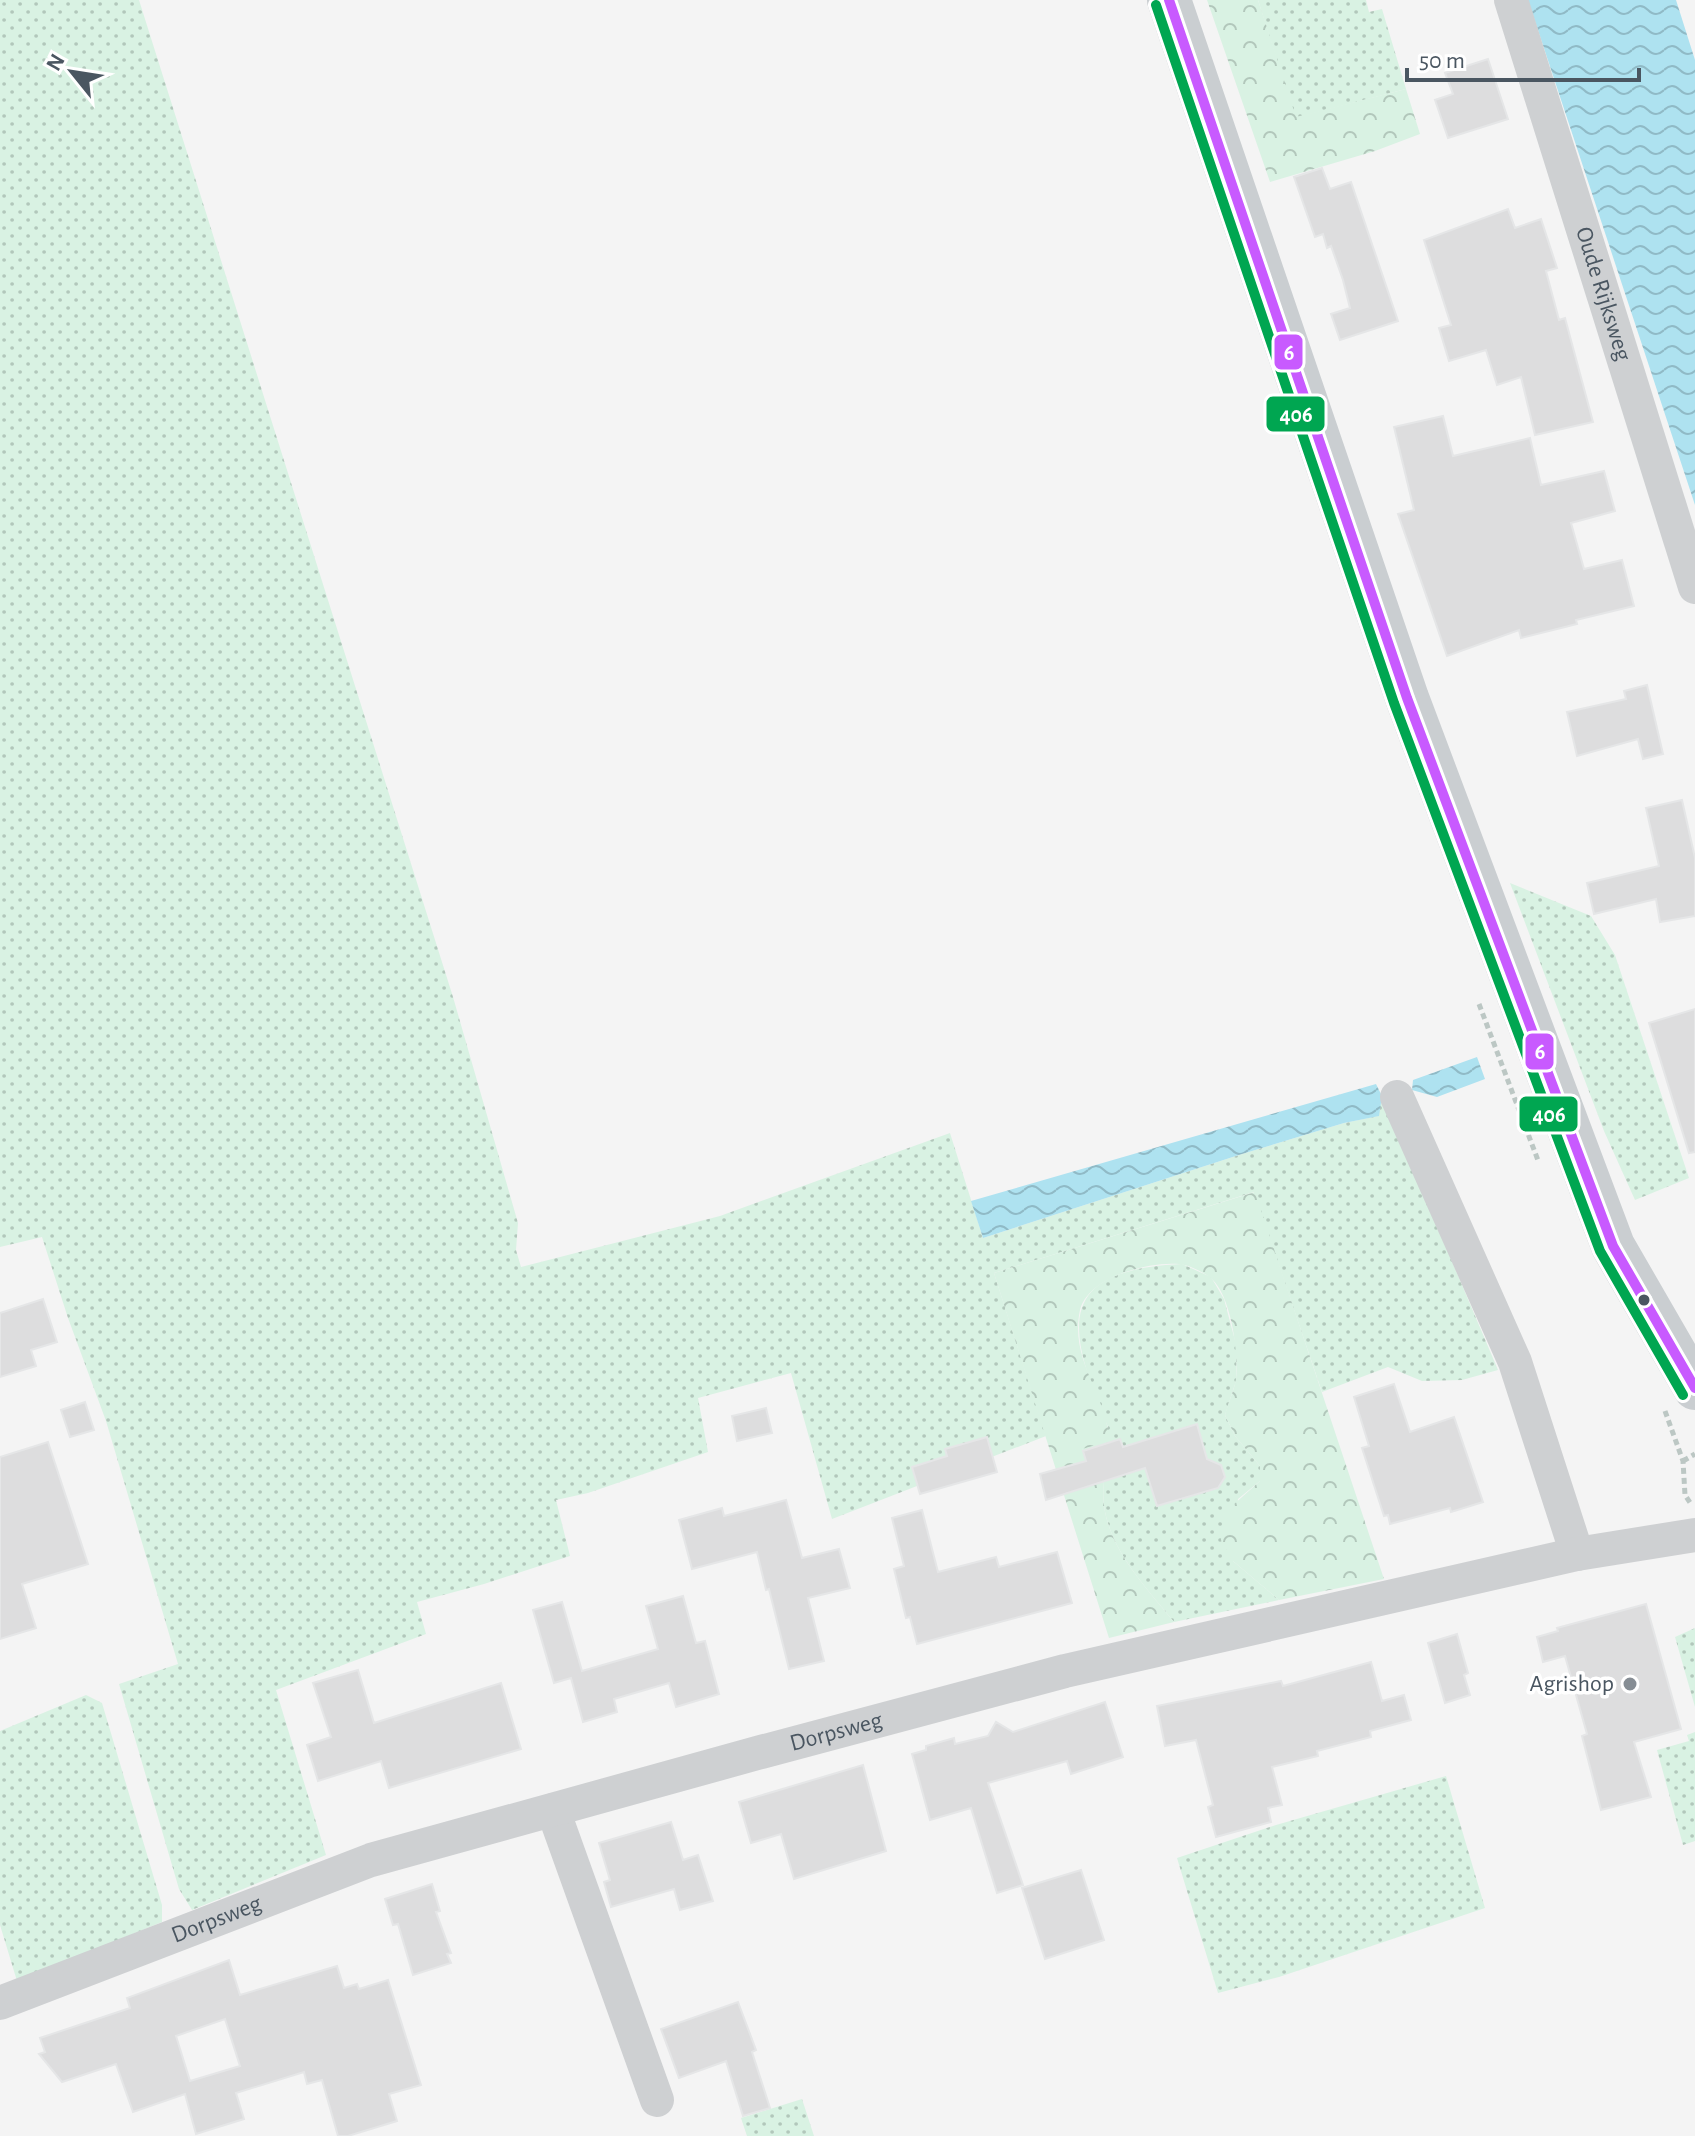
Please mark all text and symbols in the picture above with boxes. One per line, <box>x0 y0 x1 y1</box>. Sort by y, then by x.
north arrow <box>32 32 112 112</box>
scale bar <box>1407 32 1639 82</box>
text: 50 m <box>1419 49 1465 73</box>
text: N <box>42 50 69 75</box>
street label: Oude Rijksweg <box>1571 224 1635 364</box>
line badge: 6 <box>1273 333 1304 371</box>
text: 6 <box>1284 342 1294 364</box>
line badge: 406 <box>1265 395 1326 433</box>
text: 406 <box>1279 404 1313 426</box>
line badge: 6 <box>1524 1032 1555 1071</box>
text: 6 <box>1535 1041 1545 1063</box>
line badge: 406 <box>1518 1095 1579 1133</box>
text: 406 <box>1532 1104 1566 1126</box>
unlabelled marker <box>1636 1292 1652 1308</box>
place label: Agrishop <box>1530 1672 1614 1696</box>
marker: Agrishop <box>1621 1675 1639 1693</box>
street label: Dorpsweg <box>787 1708 885 1756</box>
street label: Dorpsweg <box>168 1891 265 1948</box>

